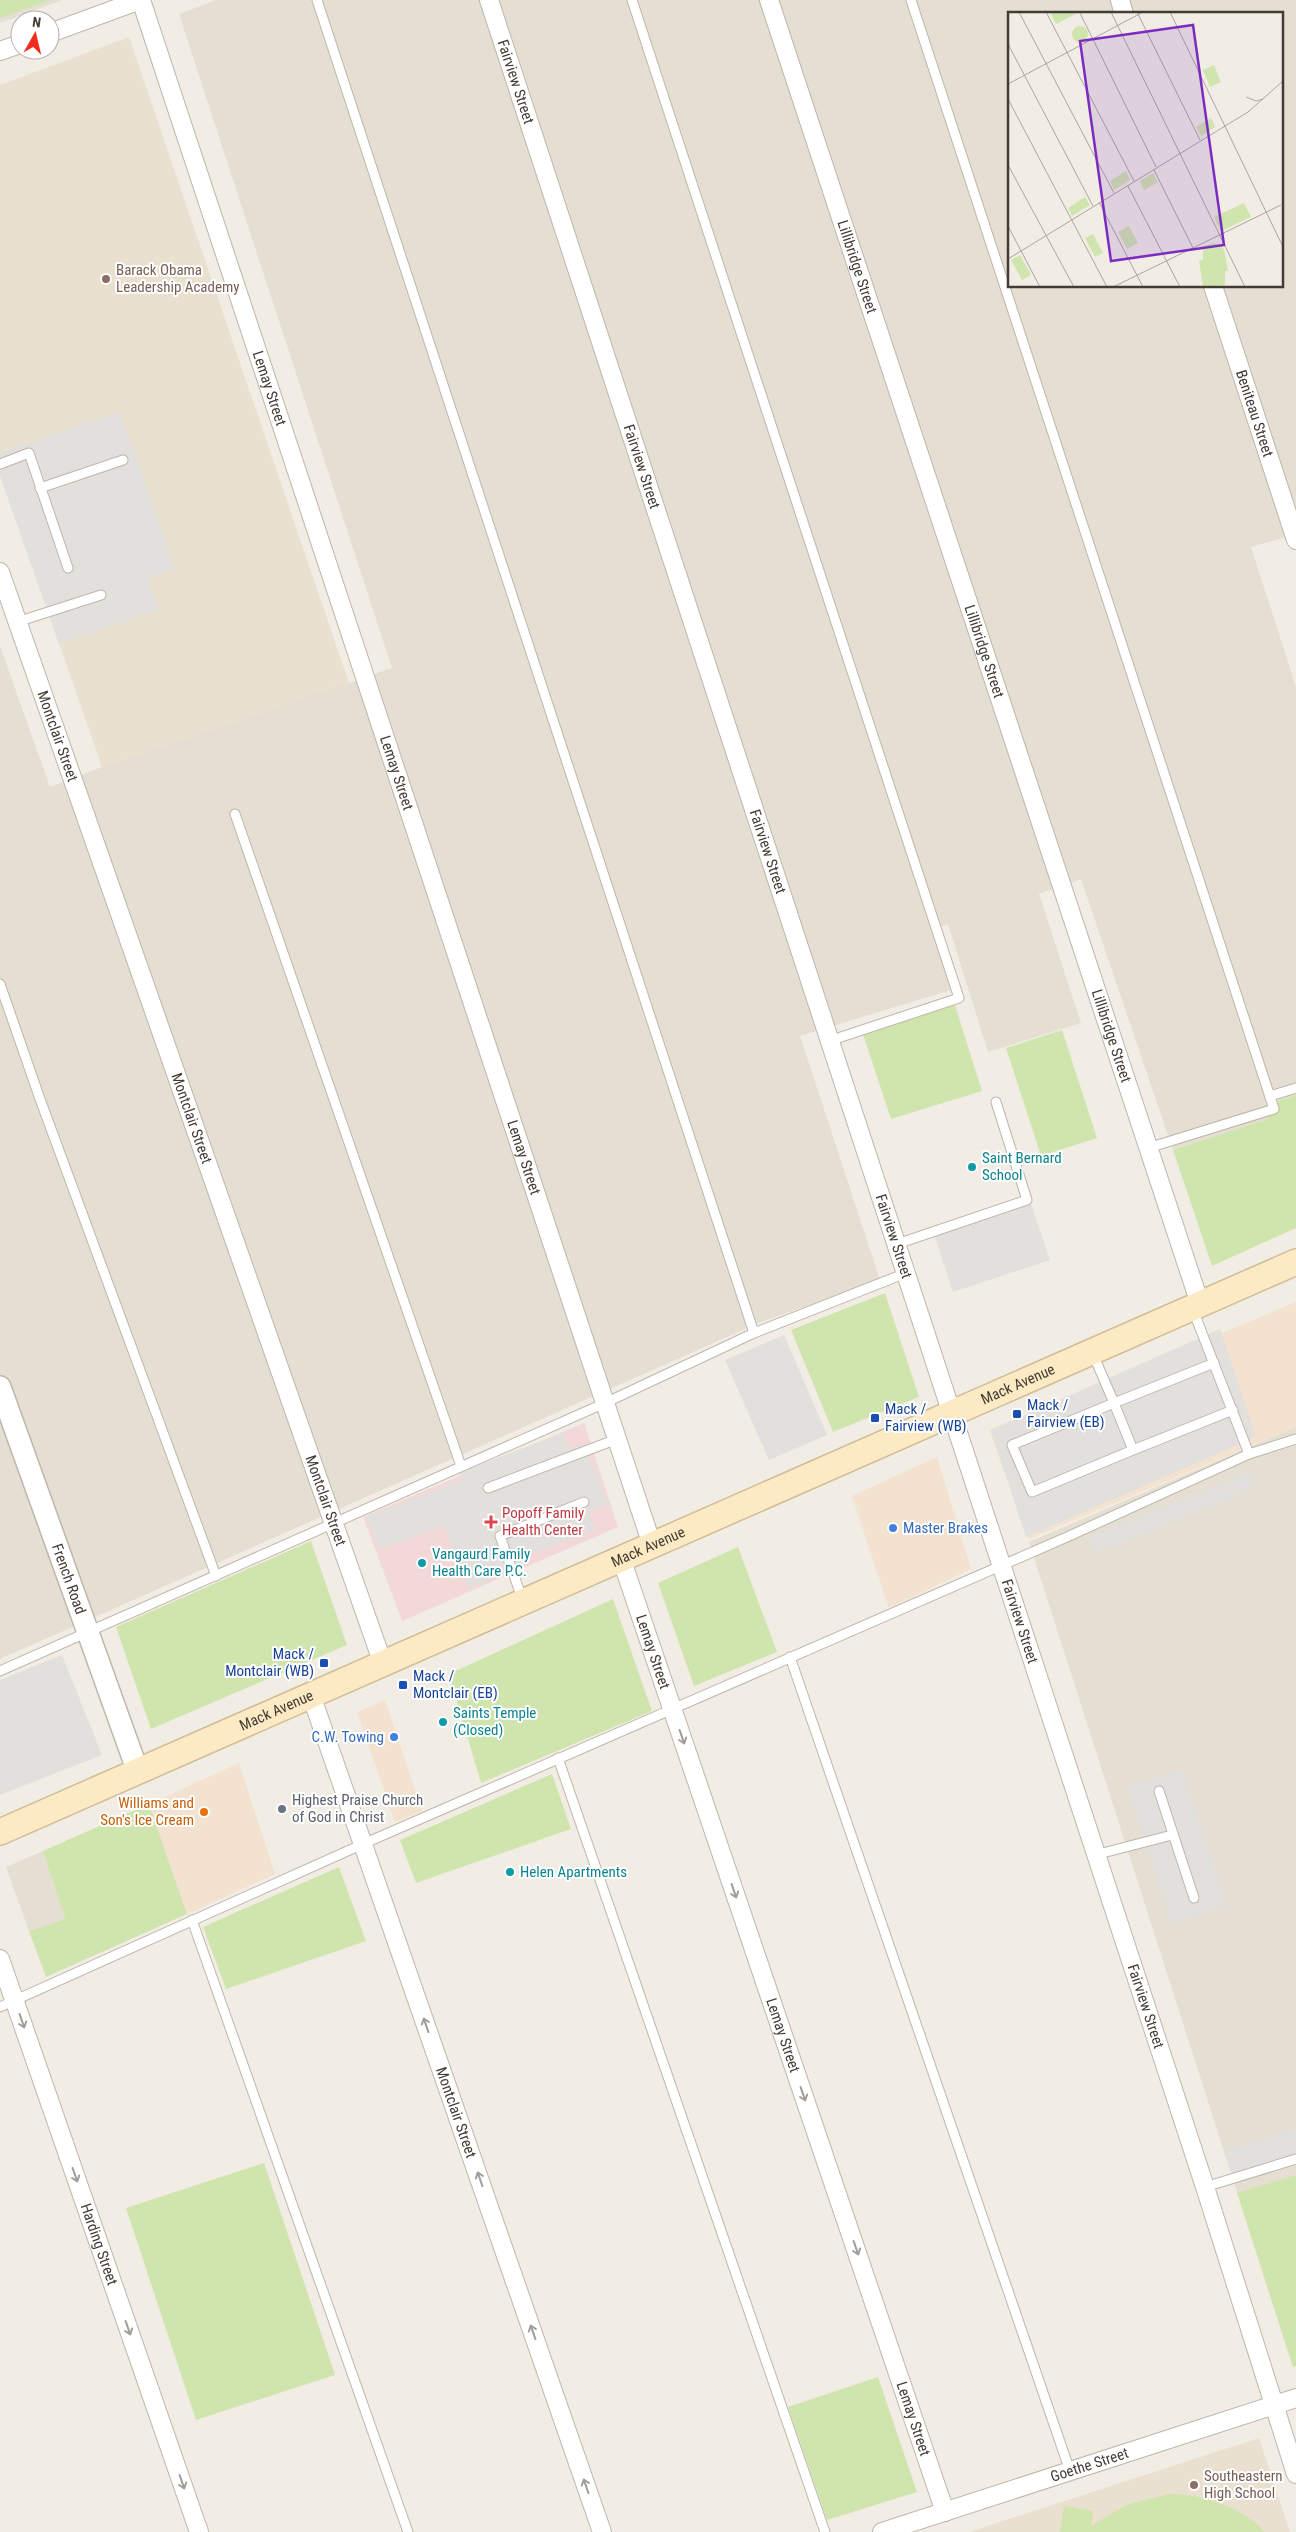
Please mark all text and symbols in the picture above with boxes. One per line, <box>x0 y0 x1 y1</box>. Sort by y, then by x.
north arrow <box>10 10 60 60</box>
inset map <box>1008 12 1284 288</box>
text: N <box>31 14 42 31</box>
street label: Fairview Street <box>494 37 538 126</box>
street label: Lillibridge Street <box>833 218 881 316</box>
place label: Barack Obama Leadership Academy <box>116 261 240 296</box>
marker: Barack Obama Leadership Academy <box>100 273 112 285</box>
street label: Lemay Street <box>249 349 290 428</box>
street label: Beniteau Street <box>1232 368 1277 459</box>
street label: Fairview Street <box>620 422 664 511</box>
street label: Lillibridge Street <box>961 603 1008 700</box>
street label: Montclair Street <box>33 688 82 784</box>
street label: Lemay Street <box>376 733 417 812</box>
street label: Fairview Street <box>746 807 790 896</box>
street label: Lillibridge Street <box>1088 987 1135 1085</box>
street label: Montclair Street <box>167 1071 216 1166</box>
street label: Lemay Street <box>503 1118 544 1197</box>
place label: Saint Bernard School <box>982 1149 1062 1184</box>
marker: Saint Bernard School <box>966 1161 978 1173</box>
street label: Fairview Street <box>872 1192 916 1281</box>
street label: Mack Avenue <box>978 1360 1058 1408</box>
place label: Mack / Fairview (EB) <box>1027 1396 1105 1431</box>
place label: Mack / Fairview (WB) <box>885 1400 967 1435</box>
marker: Mack / Fairview (EB) <box>1011 1408 1023 1420</box>
marker: Mack / Fairview (WB) <box>869 1412 881 1424</box>
street label: Montclair Street <box>301 1453 350 1548</box>
place label: Popoff Family Health Center <box>502 1504 584 1539</box>
marker: Popoff Family Health Center <box>484 1515 498 1529</box>
place label: Master Brakes <box>903 1519 988 1537</box>
marker: Master Brakes <box>887 1522 899 1534</box>
street label: Mack Avenue <box>608 1523 688 1571</box>
street label: French Road <box>48 1541 90 1617</box>
place label: Vangaurd Family Health Care P.C. <box>432 1545 530 1580</box>
marker: Vangaurd Family Health Care P.C. <box>416 1557 428 1569</box>
street label: Fairview Street <box>998 1577 1042 1666</box>
street label: Lemay Street <box>632 1612 674 1691</box>
place label: Mack / Montclair (WB) <box>225 1645 314 1680</box>
marker: Mack / Montclair (WB) <box>318 1657 330 1669</box>
place label: Mack / Montclair (EB) <box>413 1667 498 1702</box>
marker: Mack / Montclair (EB) <box>397 1679 409 1691</box>
street label: Mack Avenue <box>237 1686 316 1735</box>
place label: Saints Temple (Closed) <box>453 1704 536 1739</box>
marker: Saints Temple (Closed) <box>437 1716 449 1728</box>
place label: C.W. Towing <box>311 1728 384 1746</box>
one-way arrow <box>678 1729 687 1744</box>
marker: C.W. Towing <box>388 1731 400 1743</box>
place label: Highest Praise Church of God in Christ <box>292 1791 423 1826</box>
place label: Williams and Son's Ice Cream <box>100 1794 194 1829</box>
marker: Highest Praise Church of God in Christ <box>276 1803 288 1815</box>
marker: Williams and Son's Ice Cream <box>198 1806 210 1818</box>
place label: Helen Apartments <box>520 1863 627 1881</box>
marker: Helen Apartments <box>504 1866 516 1878</box>
one-way arrow <box>730 1883 739 1898</box>
street label: Fairview Street <box>1124 1962 1168 2051</box>
street label: Lemay Street <box>762 1996 804 2075</box>
one-way arrow <box>18 2013 27 2028</box>
one-way arrow <box>421 2018 430 2034</box>
street label: Montclair Street <box>432 2065 480 2160</box>
one-way arrow <box>799 2086 809 2102</box>
one-way arrow <box>71 2166 80 2182</box>
one-way arrow <box>475 2172 484 2187</box>
street label: Harding Street <box>77 2201 122 2287</box>
one-way arrow <box>852 2240 861 2255</box>
one-way arrow <box>124 2320 133 2335</box>
one-way arrow <box>528 2325 537 2341</box>
street label: Lemay Street <box>892 2379 934 2458</box>
street label: Goethe Street <box>1048 2444 1131 2486</box>
place label: Southeastern High School <box>1204 2467 1283 2502</box>
one-way arrow <box>178 2473 187 2489</box>
one-way arrow <box>581 2479 590 2494</box>
marker: Southeastern High School <box>1188 2479 1200 2491</box>

